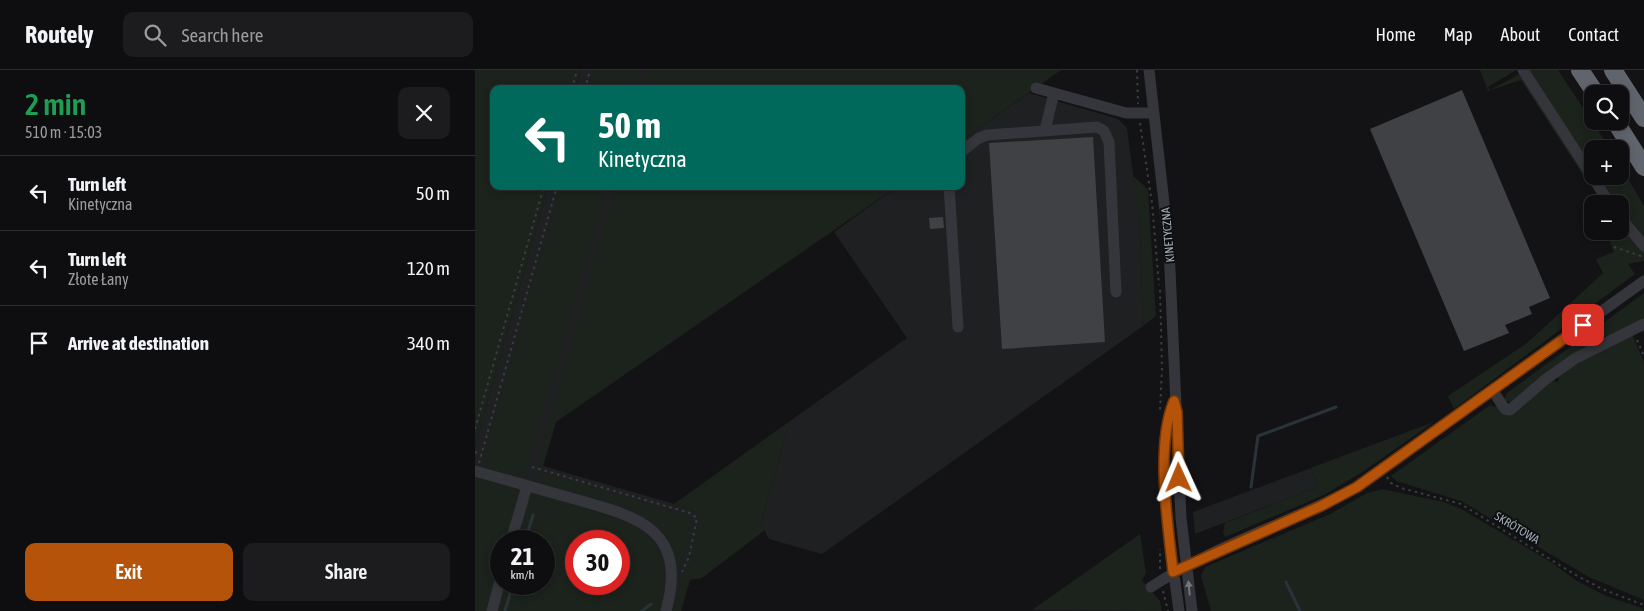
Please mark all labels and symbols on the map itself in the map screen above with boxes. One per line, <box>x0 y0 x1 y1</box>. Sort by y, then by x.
street label: KINETYCZNA <box>1159 207 1177 263</box>
pin <box>1562 304 1604 346</box>
position arrow <box>1152 451 1204 503</box>
street label: SKRÓTOWA <box>1492 509 1542 547</box>
speed limit sign: 30 <box>565 530 630 595</box>
one-way arrow <box>1185 580 1193 596</box>

